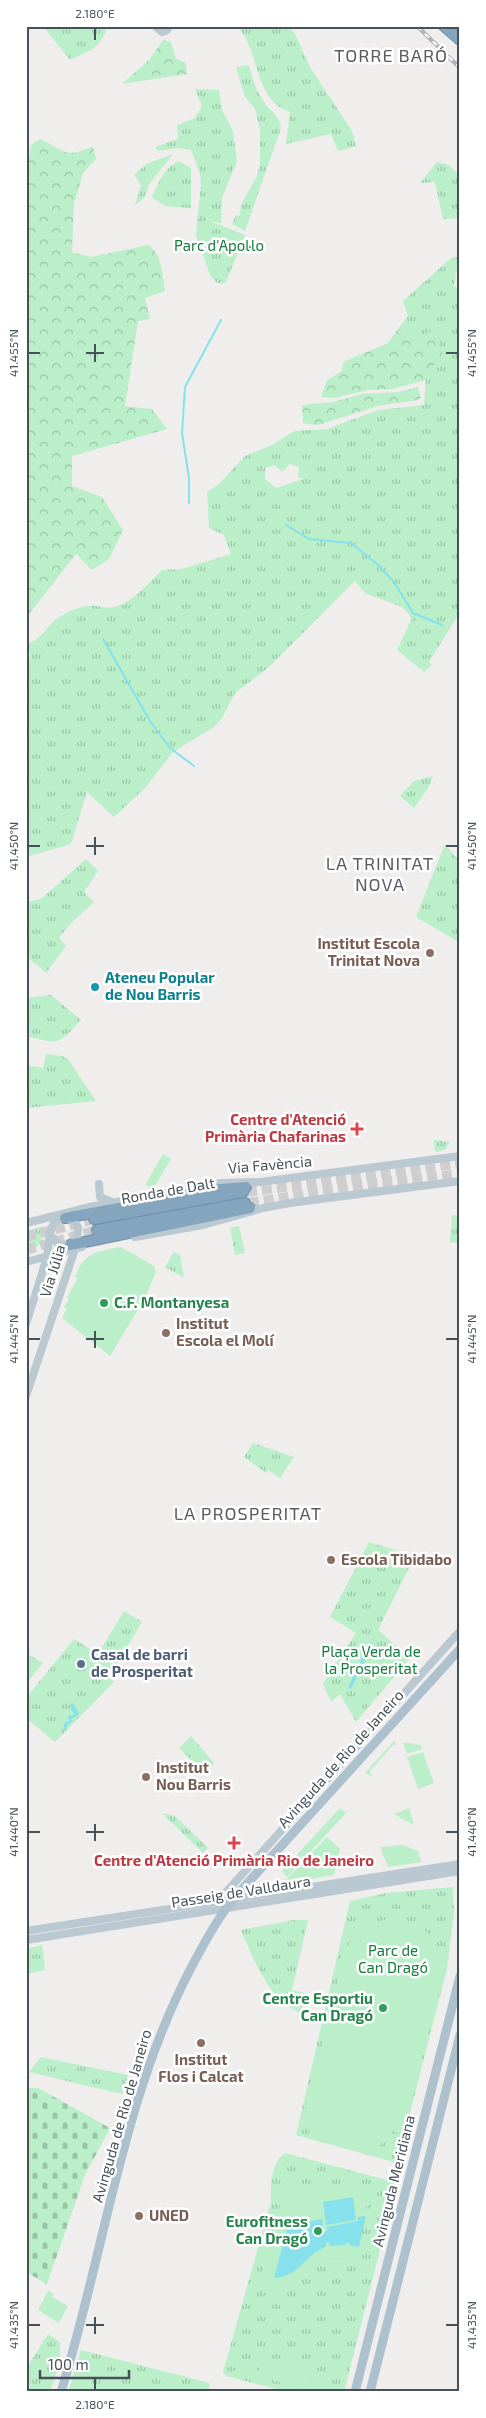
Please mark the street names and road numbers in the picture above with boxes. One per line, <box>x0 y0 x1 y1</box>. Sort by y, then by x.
street label: Via Favència <box>227 1151 313 1177</box>
street label: Ronda de Dalt <box>120 1173 216 1207</box>
street label: Via Júlia <box>36 1242 69 1299</box>
street label: Avinguda de Rio de Janeiro <box>274 1686 407 1831</box>
street label: Passeig de Valldaura <box>170 1871 312 1911</box>
street label: Avinguda de Rio de Janeiro <box>88 2027 154 2204</box>
street label: Avinguda Meridiana <box>368 2113 418 2248</box>

